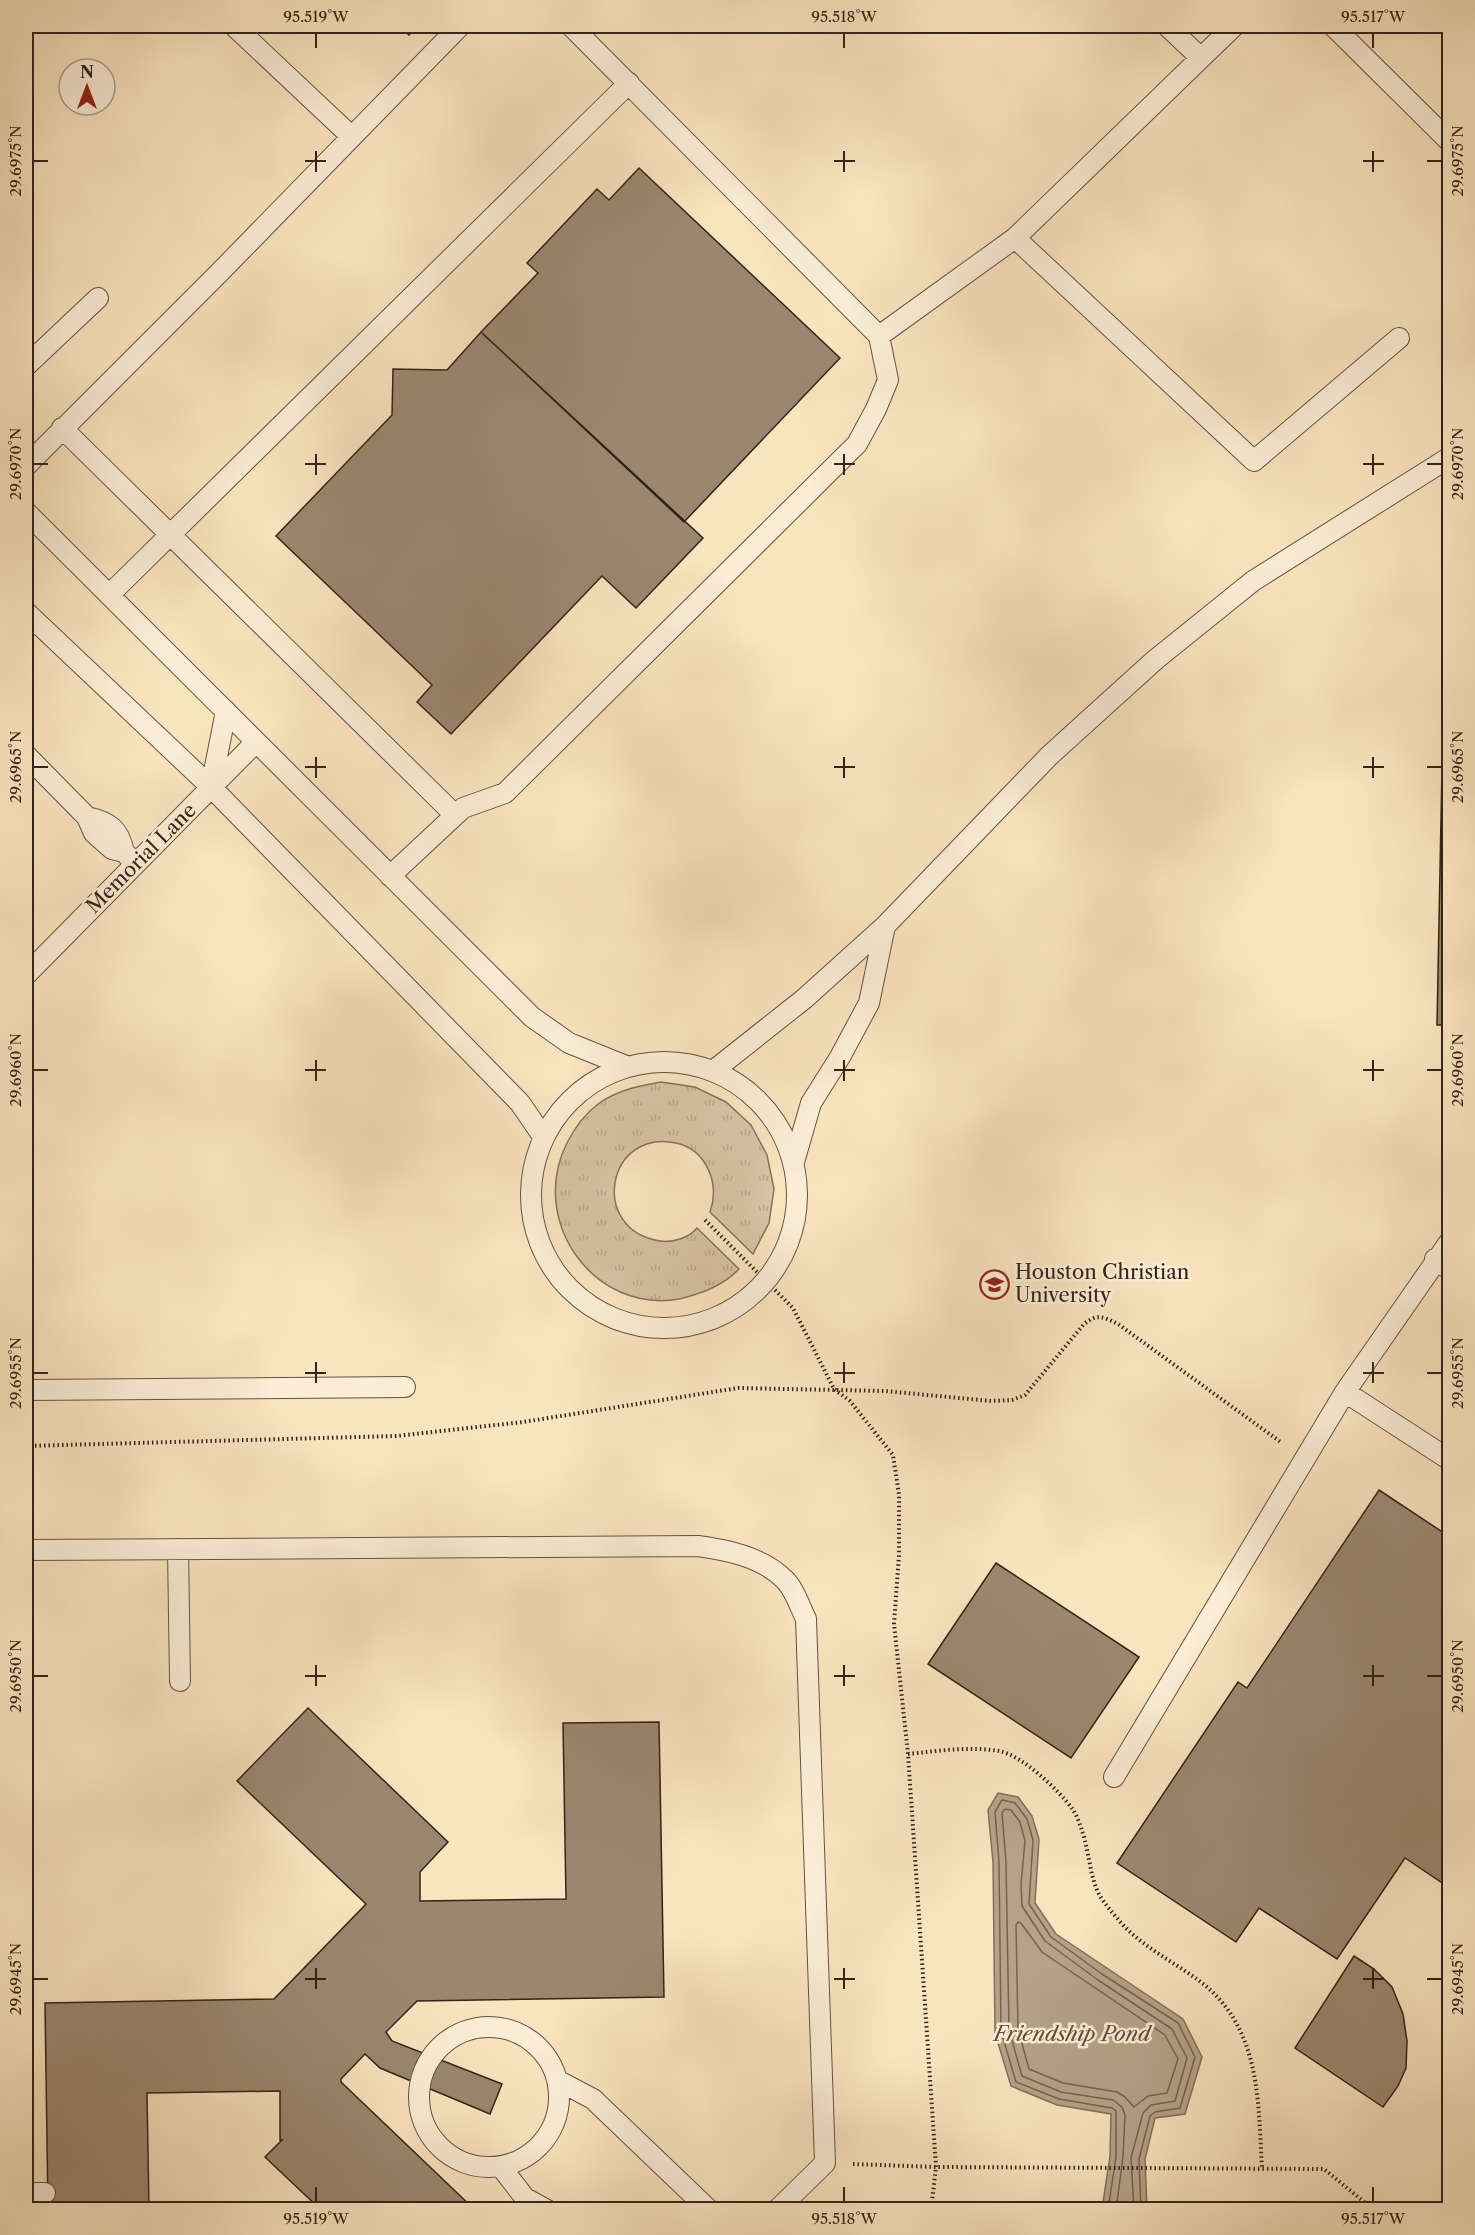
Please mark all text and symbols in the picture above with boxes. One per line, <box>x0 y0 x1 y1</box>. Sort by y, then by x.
text: 95.519°W <box>283 7 349 26</box>
text: 95.518°W <box>811 7 877 26</box>
text: 95.517°W <box>1341 7 1406 26</box>
north arrow <box>57 57 117 117</box>
text: N <box>80 62 94 82</box>
text: 29.6975°N <box>6 125 25 197</box>
text: 29.6975°N <box>1448 125 1467 197</box>
text: 29.6970°N <box>6 428 25 500</box>
text: 29.6970°N <box>1448 428 1467 500</box>
text: 29.6965°N <box>6 731 25 803</box>
text: 29.6965°N <box>1448 731 1467 803</box>
street label: Memorial Lane <box>81 798 201 918</box>
text: 29.6960°N <box>6 1033 25 1107</box>
text: 29.6960°N <box>1448 1033 1467 1107</box>
place label: Houston Christian University <box>1015 1260 1190 1307</box>
school or university icon: Houston Christian University <box>978 1268 1010 1300</box>
text: 29.6955°N <box>6 1337 25 1409</box>
text: 29.6955°N <box>1448 1337 1467 1409</box>
text: 29.6950°N <box>6 1639 25 1713</box>
text: 29.6950°N <box>1448 1639 1467 1713</box>
text: 29.6945°N <box>6 1943 25 2015</box>
text: 29.6945°N <box>1448 1943 1467 2015</box>
water label: Friendship Pond <box>992 2021 1153 2046</box>
text: 95.519°W <box>283 2209 349 2228</box>
text: 95.518°W <box>811 2209 877 2228</box>
text: 95.517°W <box>1341 2209 1406 2228</box>

